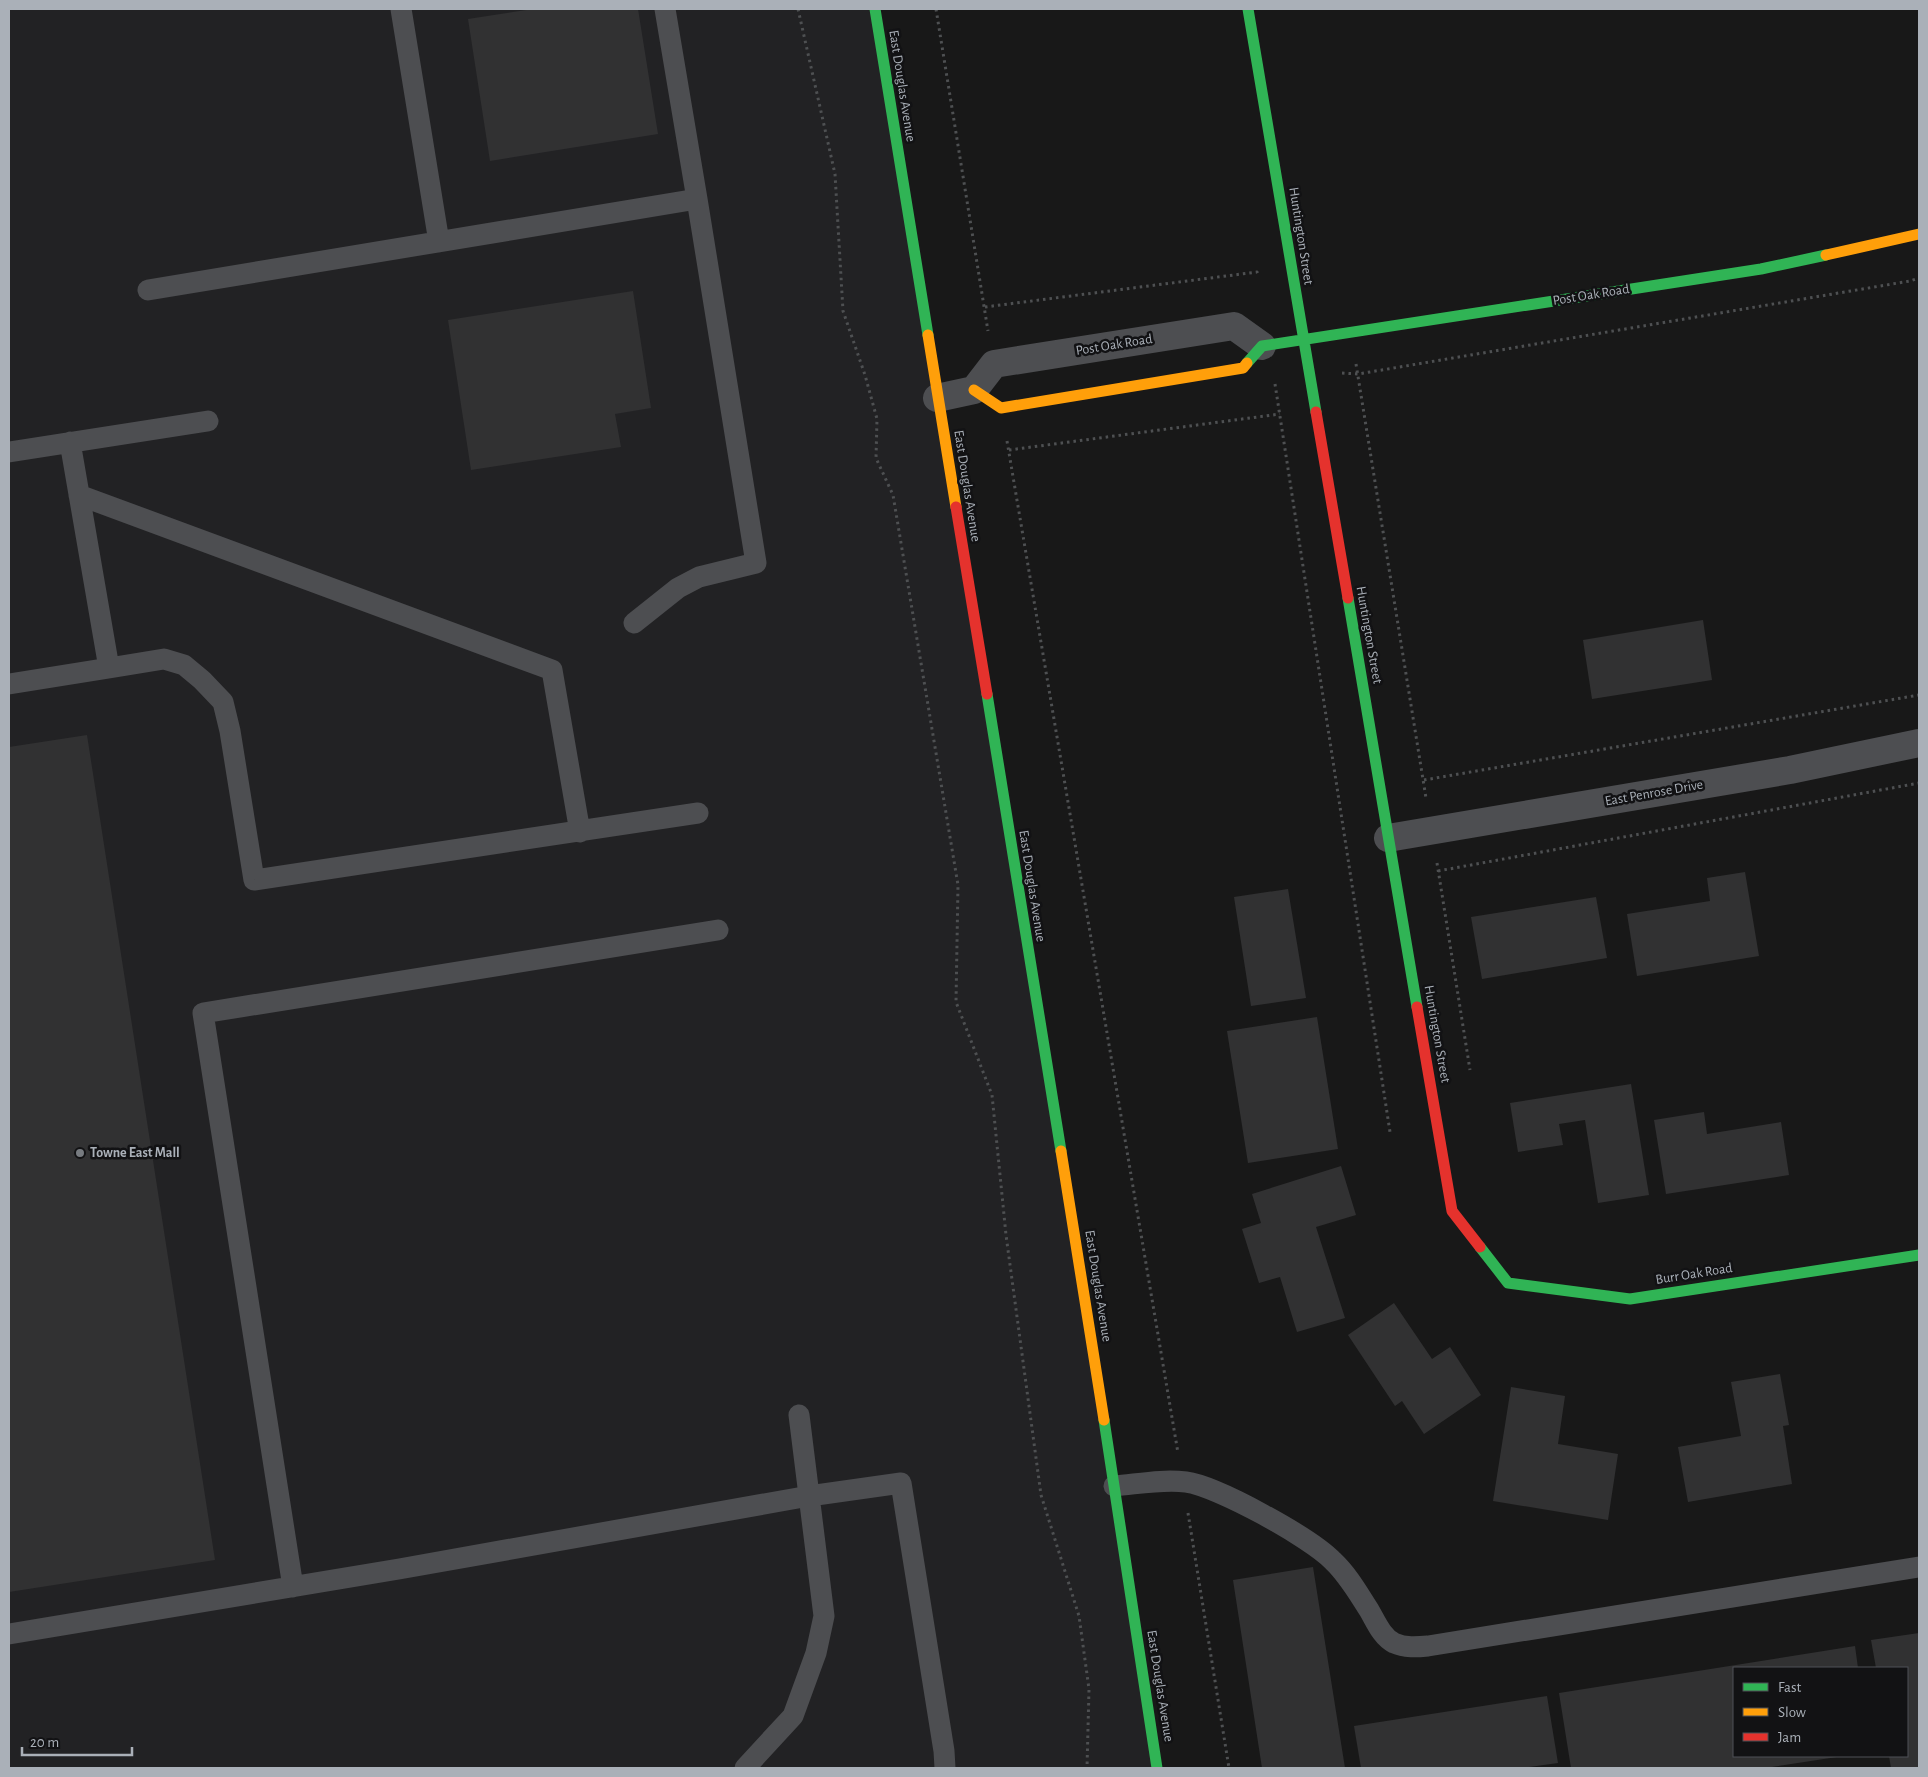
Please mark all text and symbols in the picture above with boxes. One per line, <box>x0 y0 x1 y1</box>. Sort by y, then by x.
street label: East Douglas Avenue <box>886 29 918 143</box>
street label: Huntington Street <box>1286 186 1316 287</box>
street label: Post Oak Road <box>1552 282 1630 308</box>
street label: Post Oak Road <box>1075 332 1153 358</box>
street label: East Douglas Avenue <box>951 429 983 543</box>
street label: Huntington Street <box>1354 585 1385 686</box>
street label: East Penrose Drive <box>1604 777 1704 809</box>
street label: East Douglas Avenue <box>1016 829 1048 943</box>
street label: Huntington Street <box>1422 984 1453 1085</box>
place label: Towne East Mall <box>90 1146 180 1160</box>
marker: Towne East Mall <box>74 1147 86 1159</box>
street label: East Douglas Avenue <box>1082 1229 1114 1343</box>
street label: Burr Oak Road <box>1654 1261 1734 1287</box>
street label: East Douglas Avenue <box>1144 1629 1176 1743</box>
legend <box>1733 1667 1908 1757</box>
text: Fast <box>1778 1680 1802 1695</box>
text: Slow <box>1778 1705 1806 1720</box>
scale bar <box>22 1724 132 1756</box>
text: Jam <box>1778 1730 1801 1745</box>
text: 20 m <box>30 1735 59 1750</box>

